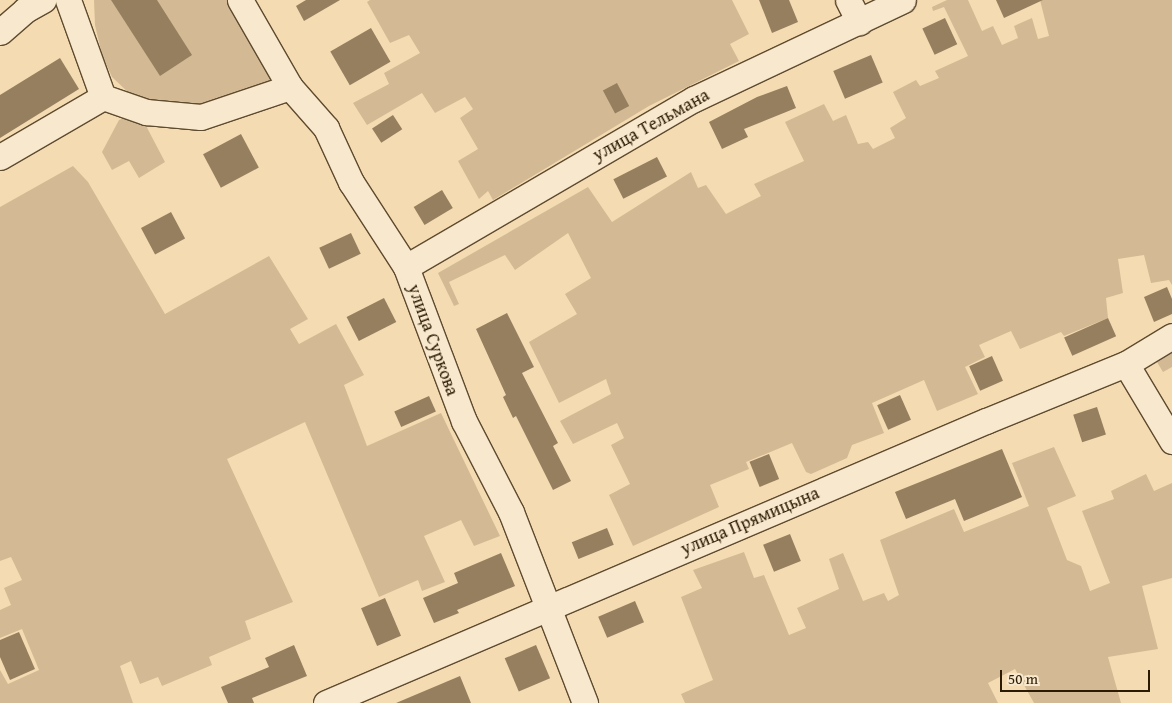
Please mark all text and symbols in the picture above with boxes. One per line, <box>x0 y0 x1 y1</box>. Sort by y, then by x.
street label: улица Тельмана <box>589 84 713 166</box>
street label: улица Суркова <box>403 281 463 399</box>
street label: улица Прямицына <box>677 482 823 560</box>
scale bar <box>1002 660 1152 692</box>
text: 50 m <box>1008 668 1038 689</box>

